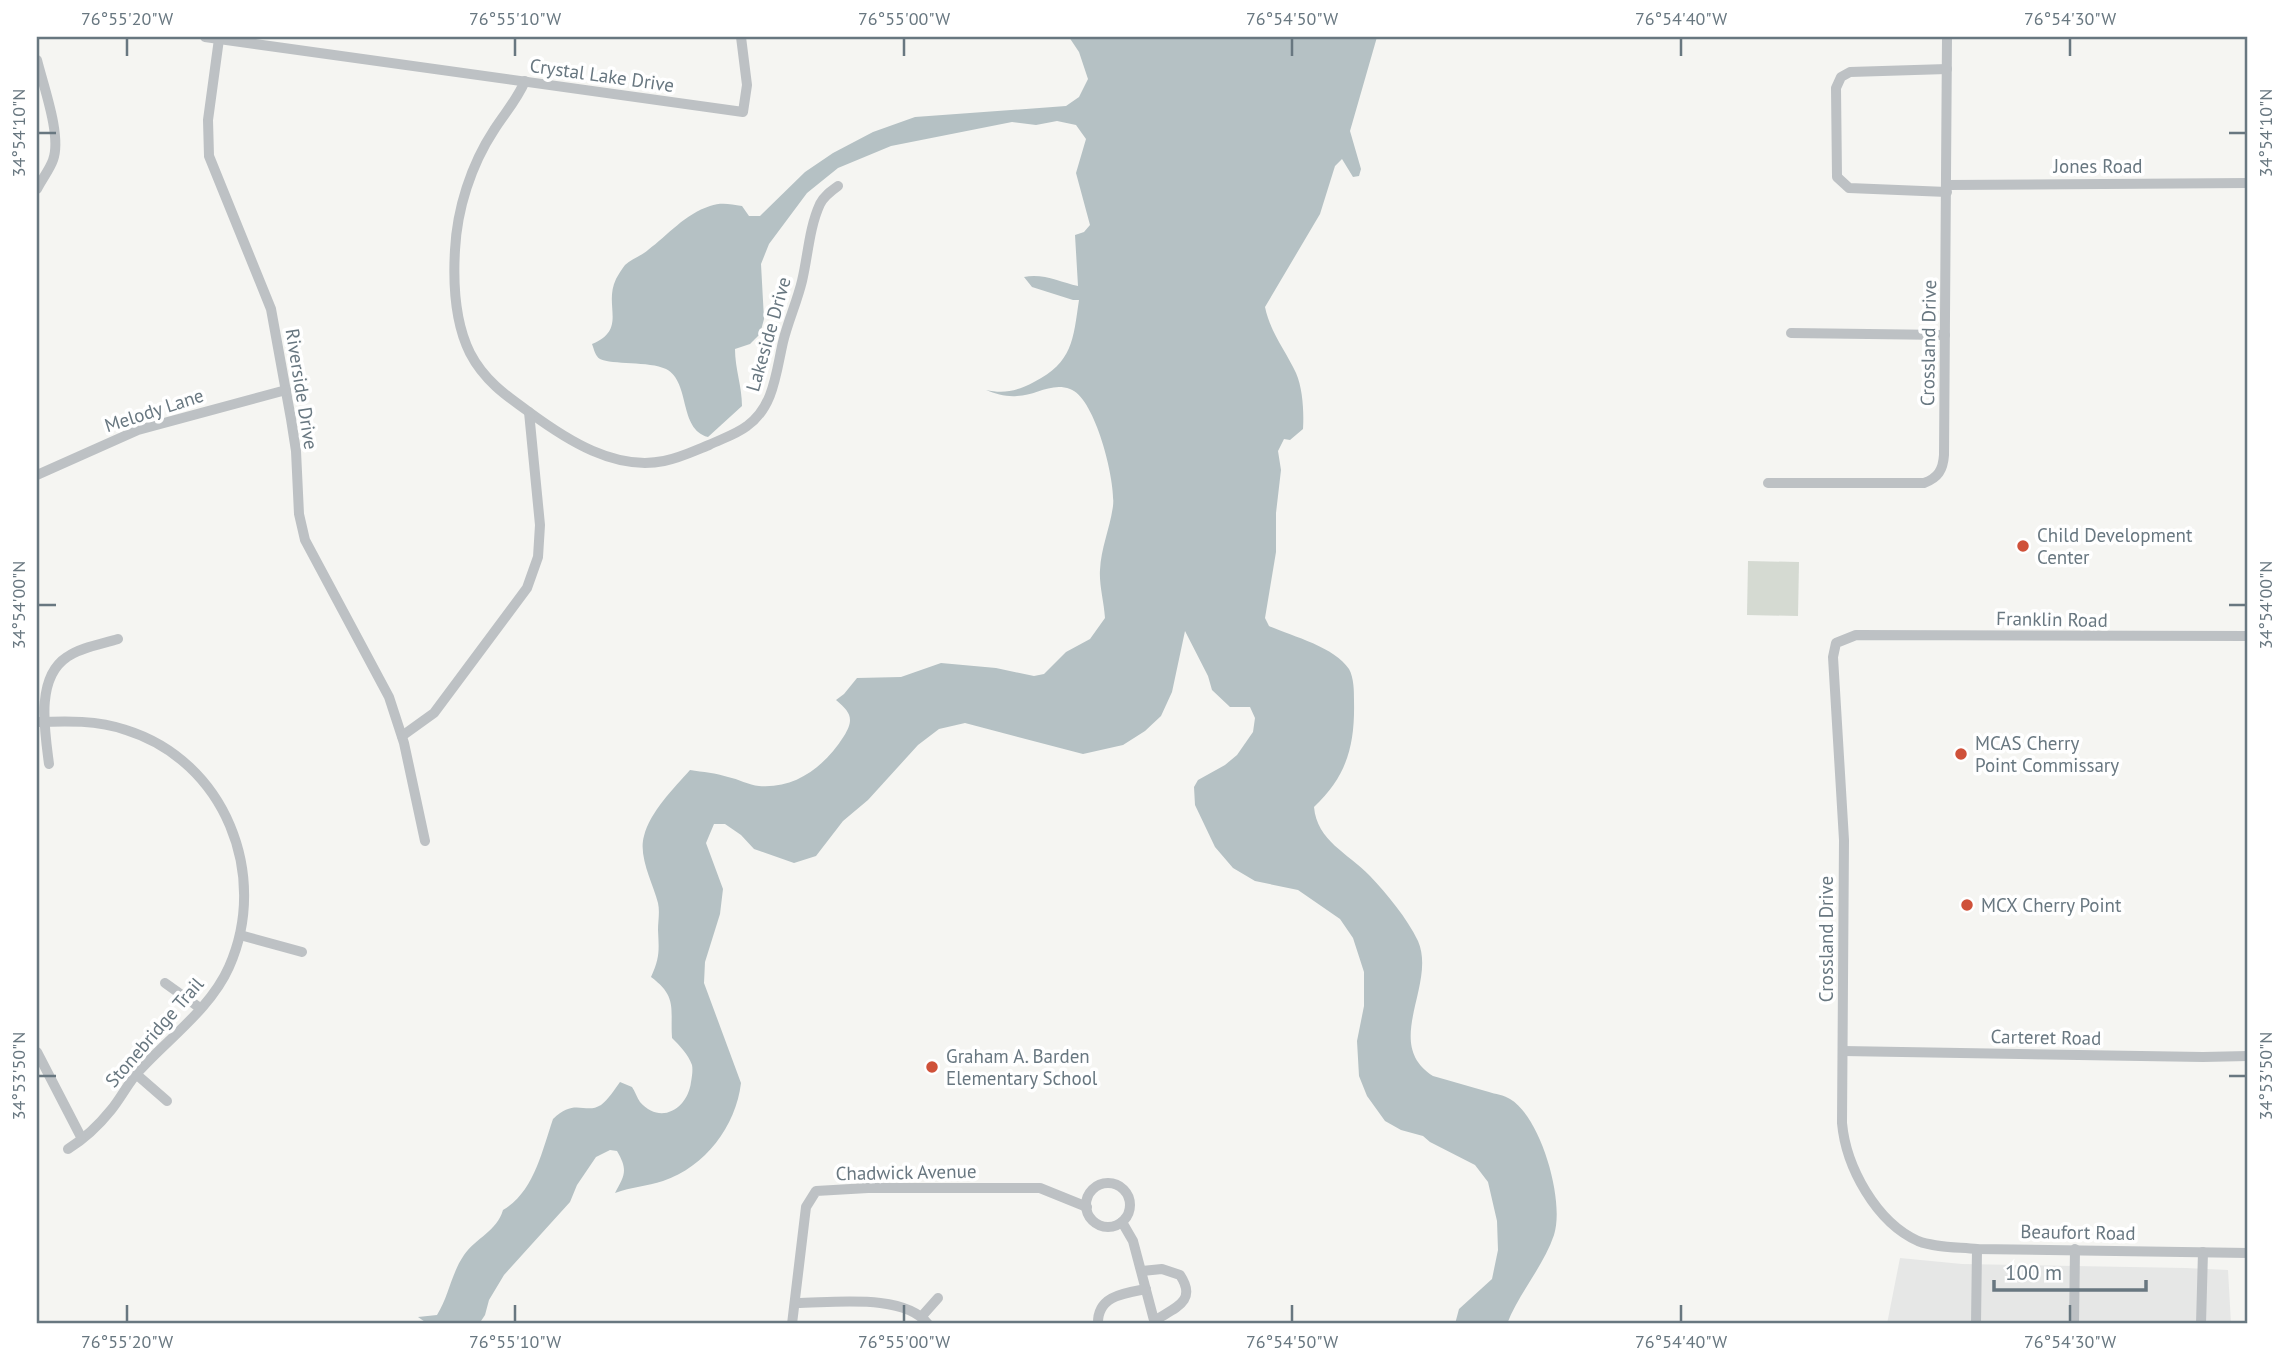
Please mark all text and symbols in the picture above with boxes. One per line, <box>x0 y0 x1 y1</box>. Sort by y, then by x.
text: 76°55'20"W <box>81 7 173 30</box>
text: 76°55'10"W <box>469 7 561 30</box>
text: 76°55'00"W <box>858 7 950 30</box>
text: 76°54'50"W <box>1246 7 1338 30</box>
text: 76°54'40"W <box>1635 7 1727 30</box>
text: 76°54'30"W <box>2024 7 2116 30</box>
street label: Crystal Lake Drive <box>528 53 676 97</box>
text: 34°54'10"N <box>7 89 30 177</box>
text: 34°54'10"N <box>2254 89 2277 177</box>
street label: Jones Road <box>2052 154 2143 178</box>
street label: Lakeside Drive <box>740 274 796 394</box>
street label: Crossland Drive <box>1915 280 1941 406</box>
street label: Riverside Drive <box>281 327 323 451</box>
street label: Melody Lane <box>101 383 207 437</box>
place label: Child Development Center <box>2037 523 2193 569</box>
marker: Child Development Center <box>2015 538 2031 554</box>
text: 34°54'00"N <box>7 561 30 649</box>
text: 34°54'00"N <box>2254 561 2277 649</box>
street label: Franklin Road <box>1996 606 2108 632</box>
place label: MCAS Cherry Point Commissary <box>1975 731 2119 777</box>
marker: MCAS Cherry Point Commissary <box>1953 746 1969 762</box>
street label: Crossland Drive <box>1814 876 1838 1002</box>
place label: MCX Cherry Point <box>1981 893 2122 917</box>
marker: MCX Cherry Point <box>1959 897 1975 913</box>
street label: Stonebridge Trail <box>100 972 209 1092</box>
street label: Carteret Road <box>1990 1024 2102 1050</box>
text: 34°53'50"N <box>7 1032 30 1120</box>
text: 34°53'50"N <box>2254 1032 2277 1120</box>
place label: Graham A. Barden Elementary School <box>946 1044 1098 1090</box>
marker: Graham A. Barden Elementary School <box>924 1059 940 1075</box>
street label: Chadwick Avenue <box>835 1159 977 1185</box>
street label: Beaufort Road <box>2020 1219 2136 1245</box>
scale bar <box>1994 1249 2147 1293</box>
text: 100 m <box>2005 1259 2062 1286</box>
text: 76°55'20"W <box>81 1330 173 1353</box>
text: 76°55'10"W <box>469 1330 561 1353</box>
text: 76°55'00"W <box>858 1330 950 1353</box>
text: 76°54'50"W <box>1246 1330 1338 1353</box>
text: 76°54'40"W <box>1635 1330 1727 1353</box>
text: 76°54'30"W <box>2024 1330 2116 1353</box>

